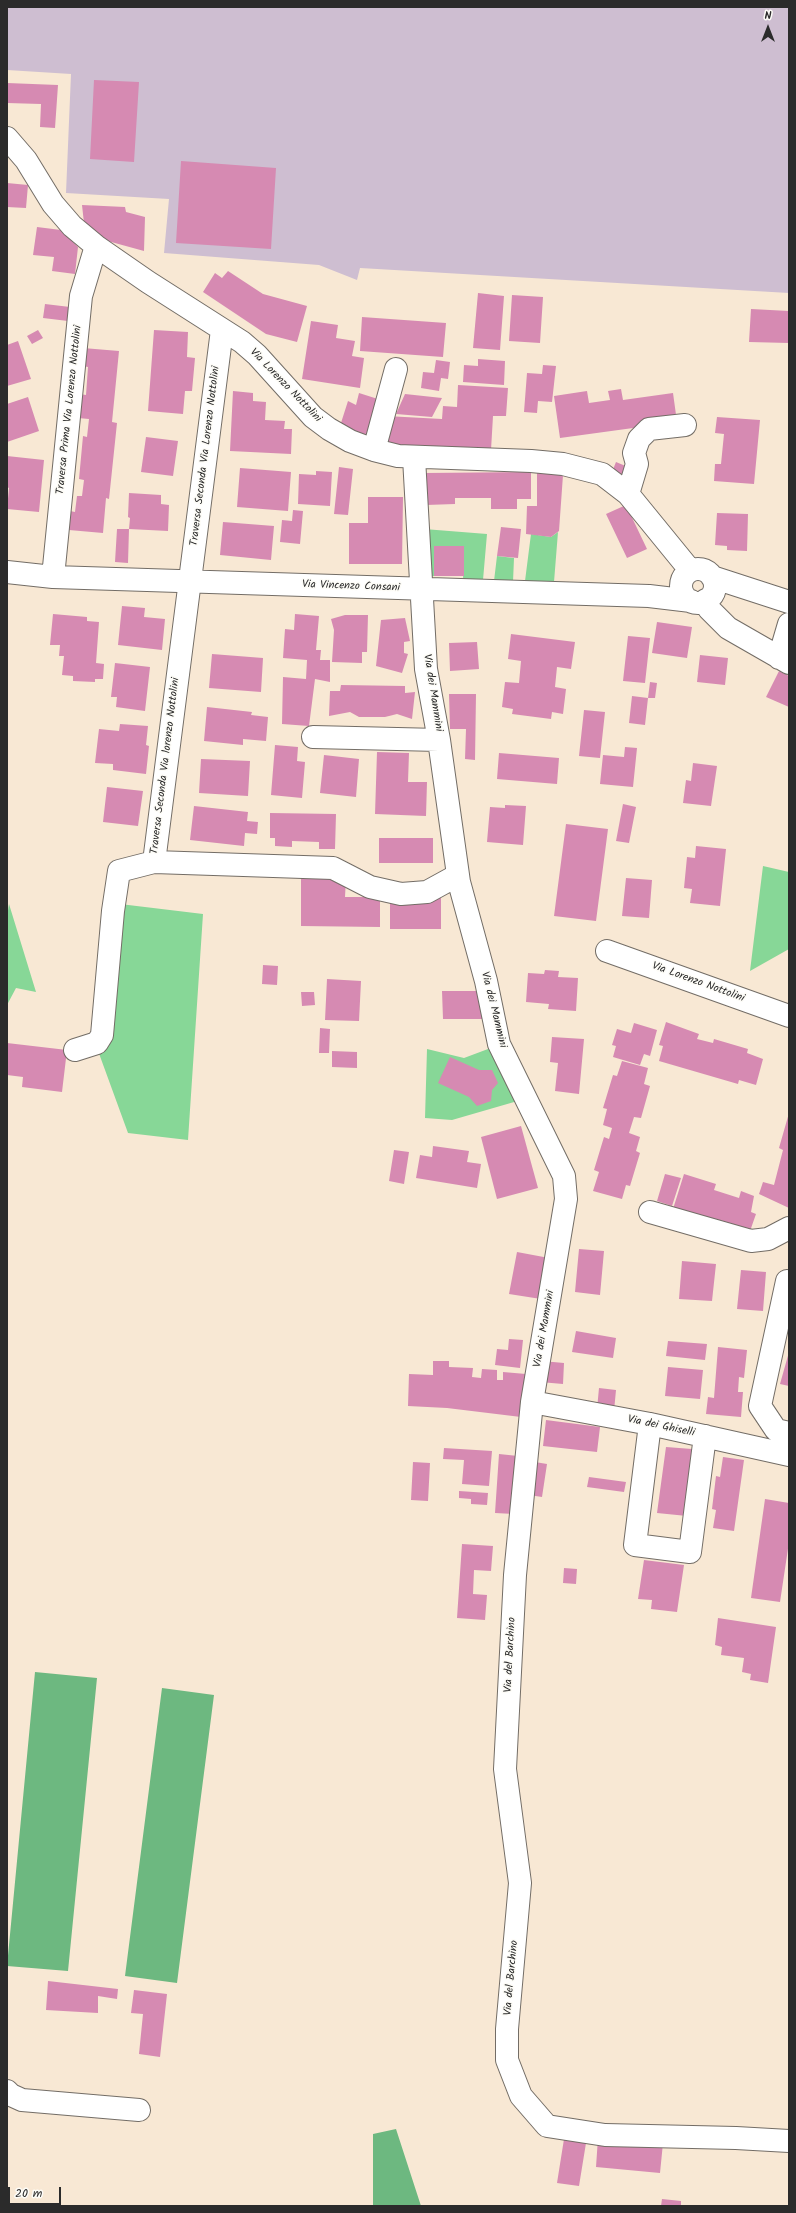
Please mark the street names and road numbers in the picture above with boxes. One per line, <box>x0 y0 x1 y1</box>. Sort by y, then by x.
street label: Traversa Prima Via Lorenzo Nottolini <box>55 325 85 495</box>
street label: Via Lorenzo Nottolini <box>246 346 324 426</box>
street label: Traversa Seconda Via Lorenzo Nottolini <box>188 365 224 547</box>
street label: Via Vincenzo Consani <box>302 579 400 595</box>
street label: Via dei Mammini <box>419 653 445 733</box>
street label: Traversa Seconda Via lorenzo Nottolini <box>149 677 183 855</box>
street label: Via Lorenzo Nottolini <box>650 960 746 1006</box>
street label: Via dei Mammini <box>477 971 509 1049</box>
street label: Via dei Mammini <box>532 1289 558 1369</box>
street label: Via dei Ghiselli <box>626 1413 696 1441</box>
street label: Via del Barchino <box>502 1617 520 1693</box>
street label: Via del Barchino <box>502 1940 522 2016</box>

